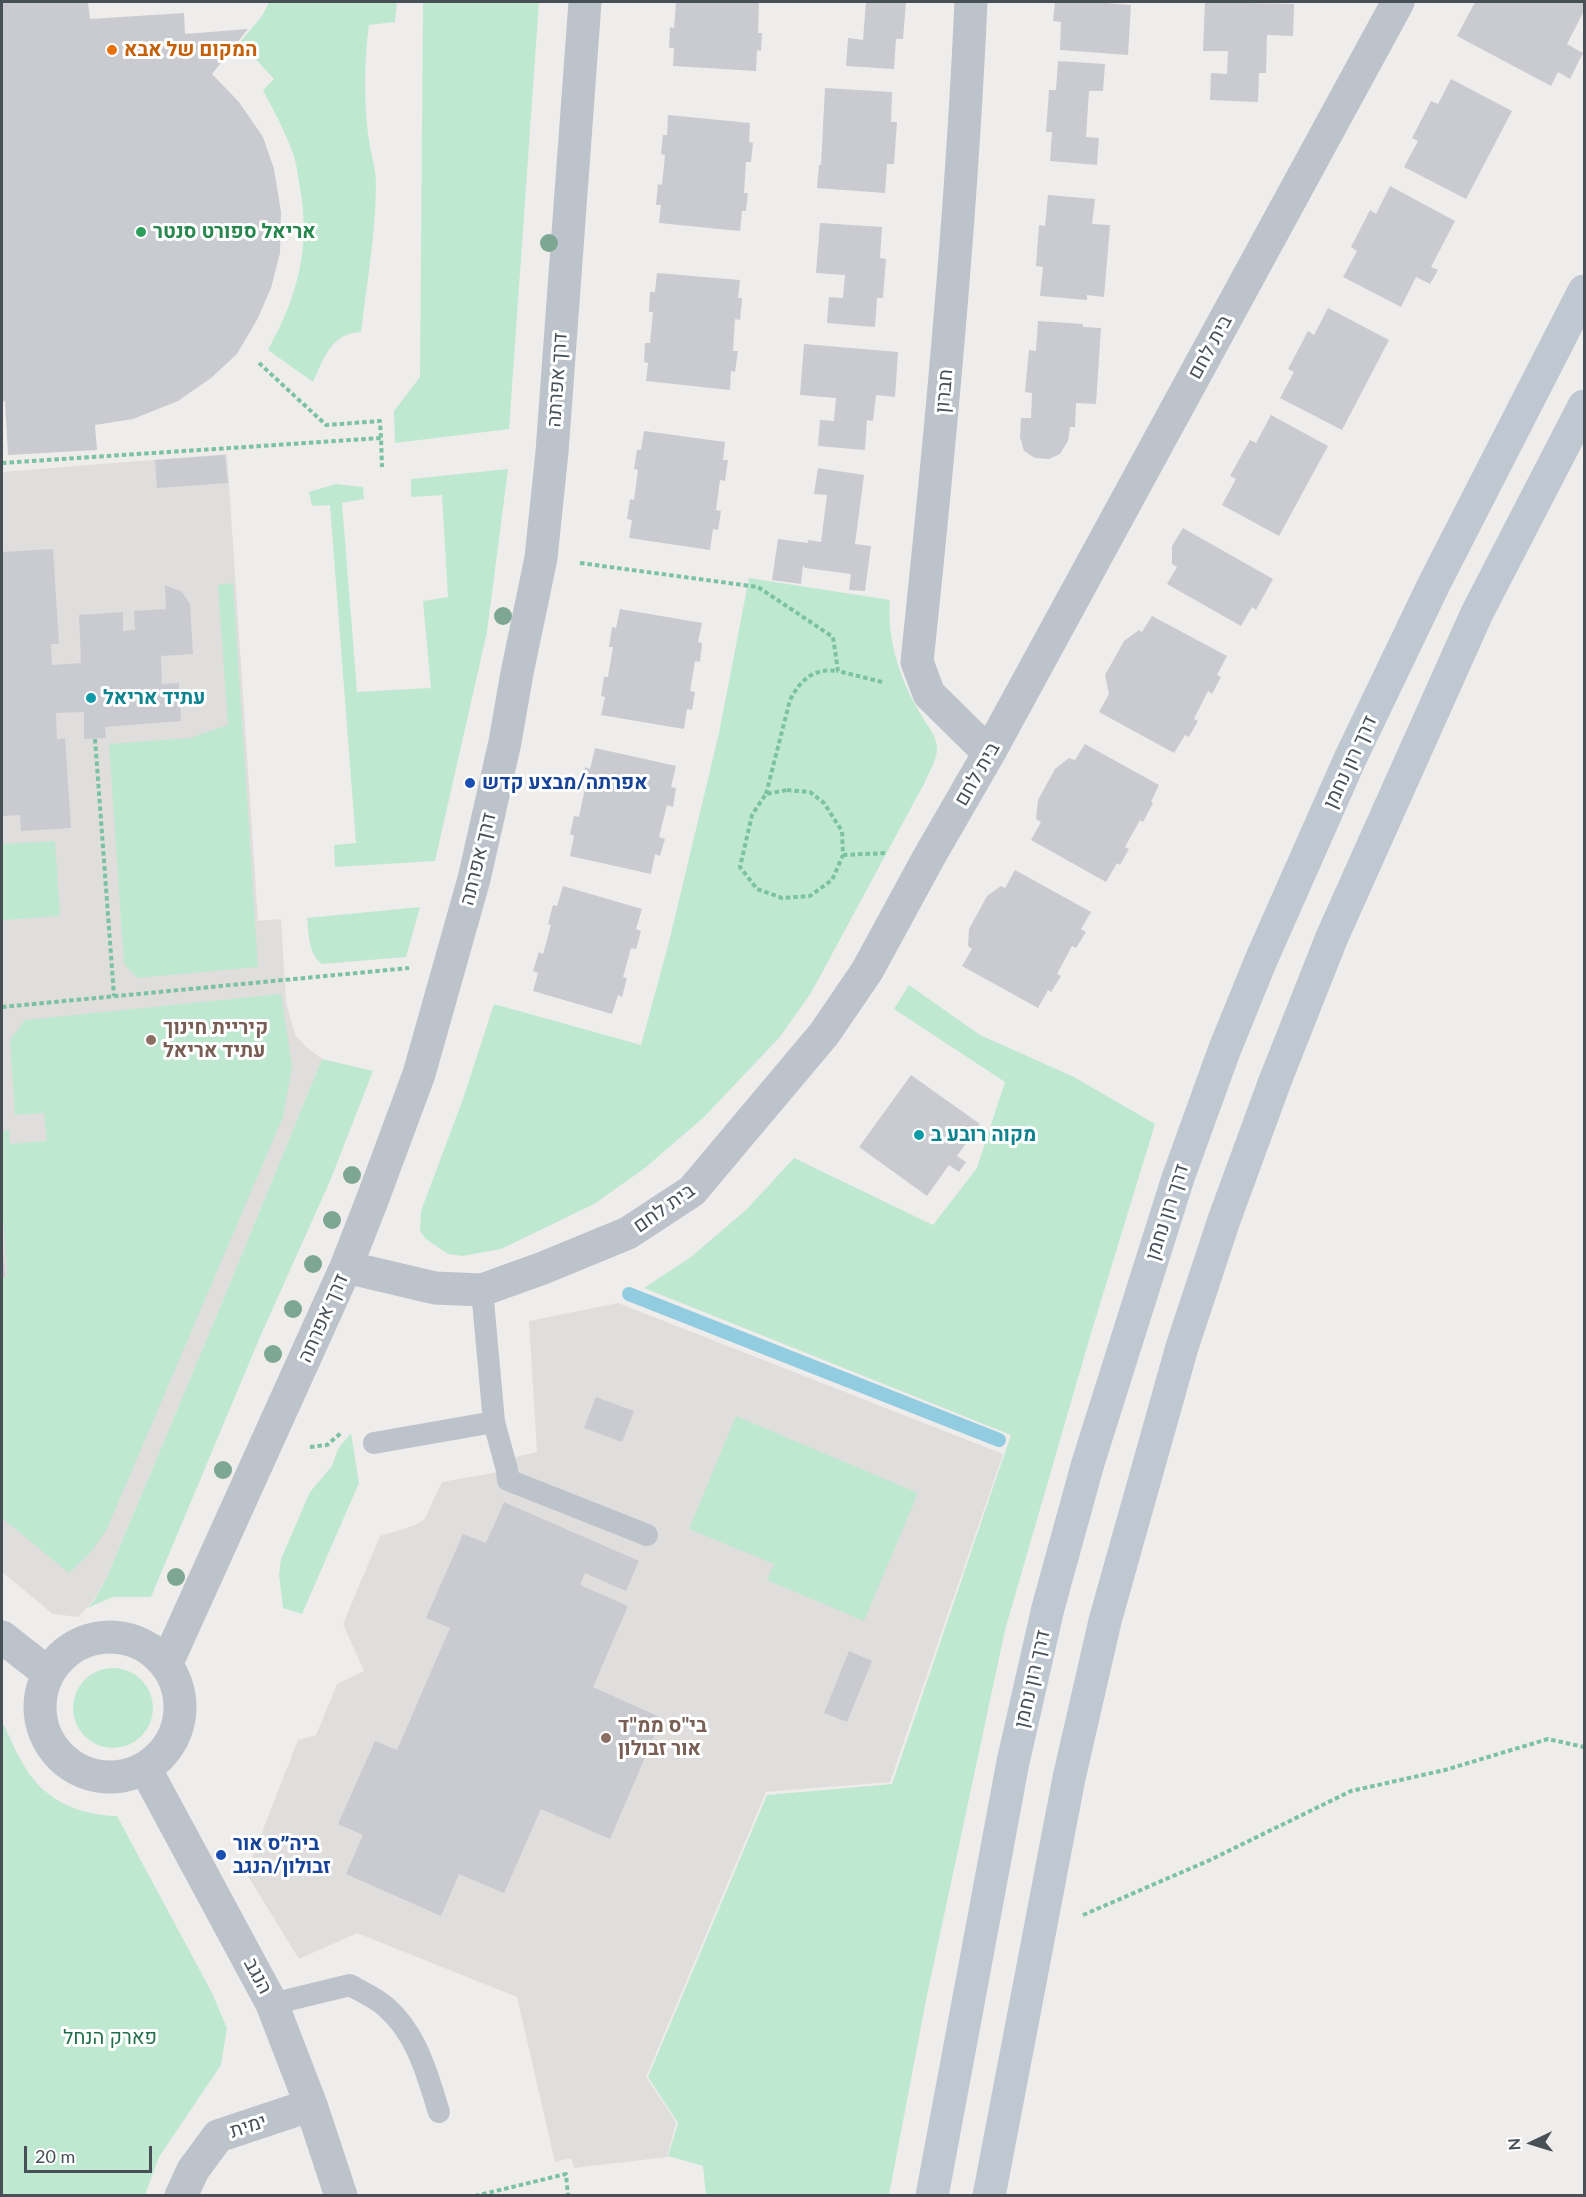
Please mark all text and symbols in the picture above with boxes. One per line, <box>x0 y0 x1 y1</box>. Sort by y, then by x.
place label: המקום של אבא <box>124 38 258 62</box>
marker: המקום של אבא <box>105 43 119 57</box>
place label: אריאל ספורט סנטר <box>153 220 316 244</box>
marker: אריאל ספורט סנטר <box>134 225 148 239</box>
street label: בית לחם <box>1183 311 1237 383</box>
street label: דרך אפרתה <box>542 332 572 428</box>
street label: חברון <box>930 368 958 414</box>
place label: עתיד אריאל <box>103 686 206 710</box>
marker: עתיד אריאל <box>84 691 98 705</box>
street label: דרך רון נחמן <box>1318 712 1382 812</box>
street label: בית לחם <box>949 738 1005 810</box>
place label: אפרתה/מבצע קדש <box>482 771 648 795</box>
marker: אפרתה/מבצע קדש <box>463 776 477 790</box>
street label: דרך אפרתה <box>455 810 501 908</box>
place label: קיריית חינוך עתיד אריאל <box>163 1016 268 1063</box>
marker: קיריית חינוך עתיד אריאל <box>144 1033 158 1047</box>
place label: מקוה רובע ב <box>931 1123 1036 1147</box>
marker: מקוה רובע ב <box>912 1128 926 1142</box>
street label: דרך רון נחמן <box>1140 1161 1194 1263</box>
street label: בית לחם <box>629 1178 699 1238</box>
street label: דרך אפרתה <box>293 1270 353 1366</box>
street label: דרך רון נחמן <box>1009 1628 1055 1730</box>
place label: בי"ס ממ"ד אור זבולון <box>618 1714 707 1761</box>
marker: בי"ס ממ"ד אור זבולון <box>599 1731 613 1745</box>
place label: ביה״ס אור זבולון/הנגב <box>233 1832 331 1879</box>
marker: ביה״ס אור זבולון/הנגב <box>214 1848 228 1862</box>
street label: הנגב <box>239 1954 277 1998</box>
park label: פארק הנחל <box>63 2026 157 2050</box>
street label: ימית <box>227 2109 269 2143</box>
north arrow <box>1502 2113 1562 2173</box>
scale bar <box>27 2134 154 2172</box>
text: N <box>1504 2137 1523 2151</box>
text: 20 m <box>35 2145 75 2167</box>

